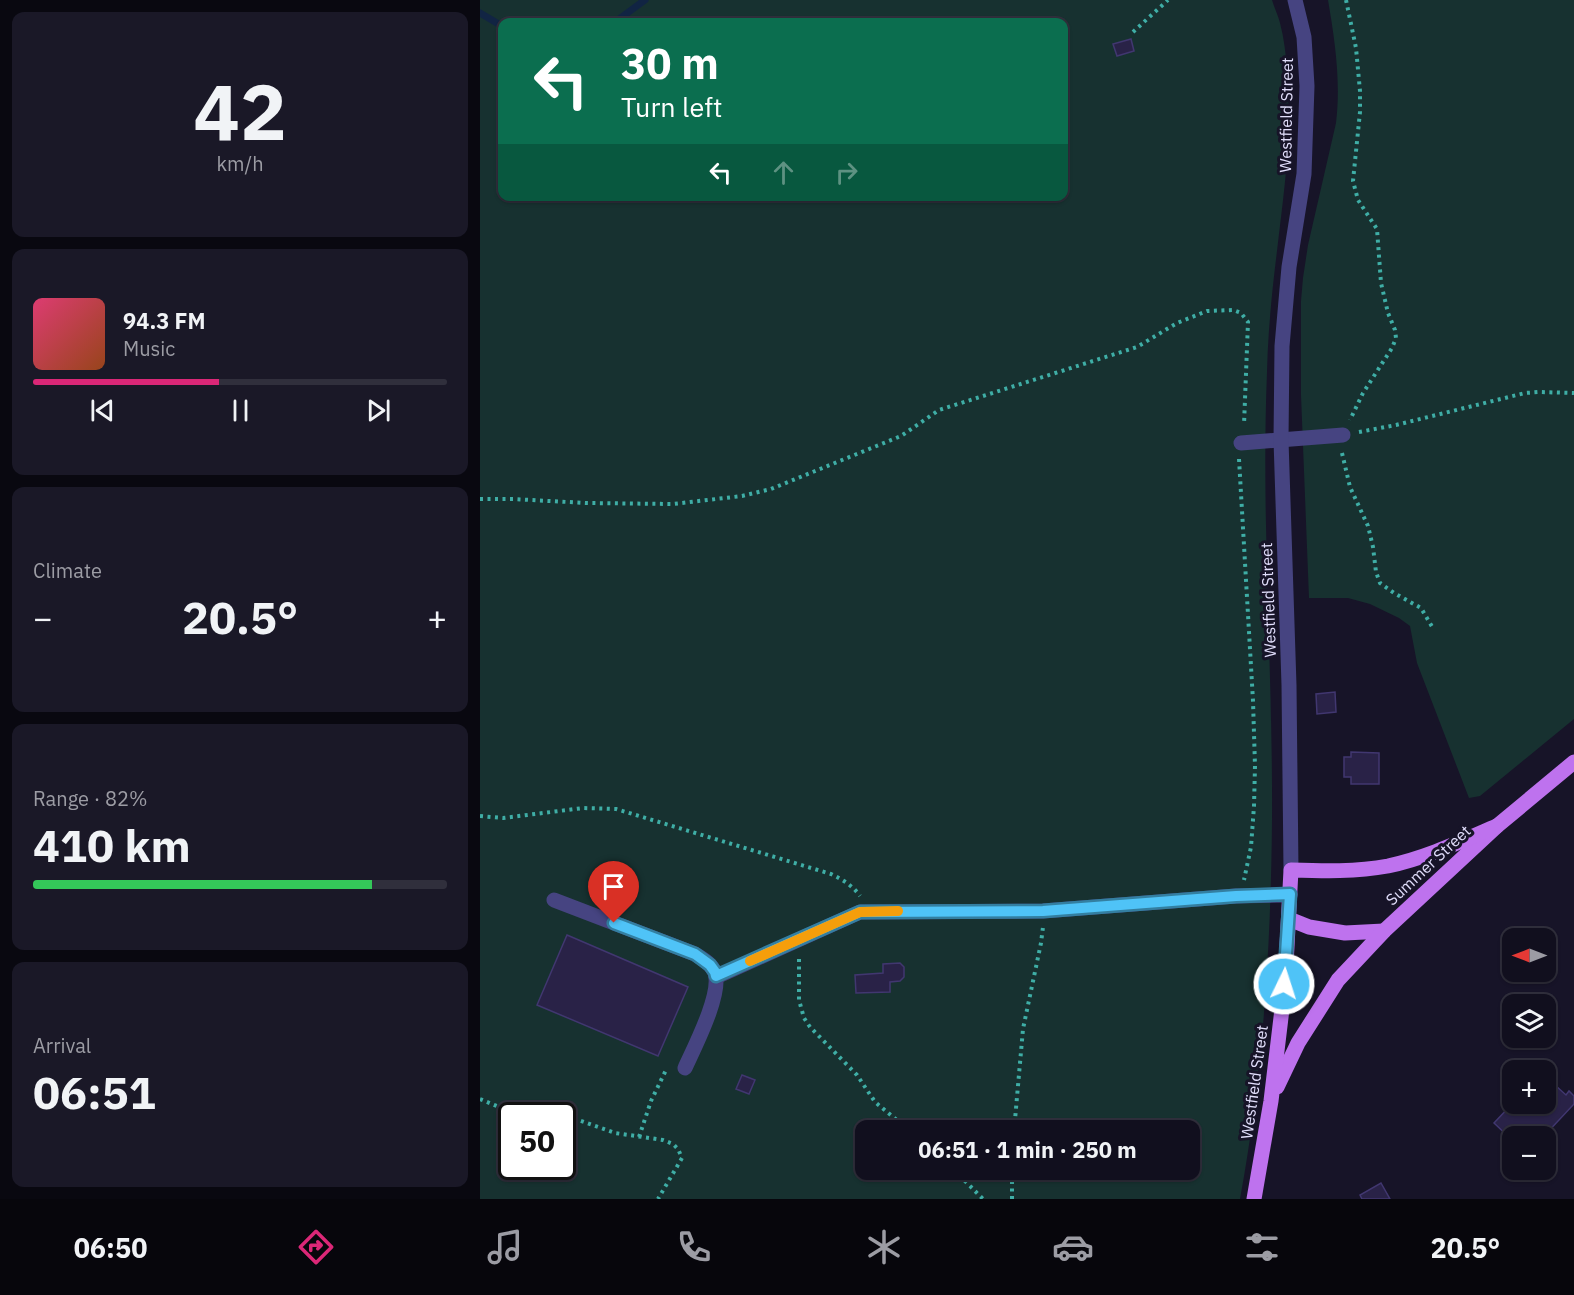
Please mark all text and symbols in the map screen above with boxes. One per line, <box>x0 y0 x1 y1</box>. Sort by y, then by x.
text: 30 m <box>621 36 719 91</box>
icon: left <box>522 42 600 120</box>
street label: Westfield Street <box>1275 57 1297 173</box>
text: 42 <box>193 60 287 161</box>
text: Turn left <box>621 89 722 124</box>
text: km/h <box>216 150 264 177</box>
icon: left <box>704 156 737 189</box>
icon: ahead <box>767 156 800 189</box>
icon: right <box>830 156 863 189</box>
text: 94.3 FM <box>123 306 206 335</box>
text: Music <box>123 335 175 362</box>
icon: previous <box>86 394 119 427</box>
icon: pause <box>224 394 257 427</box>
icon: next <box>362 394 395 427</box>
street label: Westfield Street <box>1256 542 1280 658</box>
text: Climate <box>33 557 102 584</box>
text: 20.5° <box>182 588 298 646</box>
text: − <box>33 596 53 639</box>
text: + <box>427 596 447 639</box>
text: Range · 82% <box>33 785 148 812</box>
text: 410 km <box>33 816 191 874</box>
street label: Summer Street <box>1381 821 1475 909</box>
pin <box>588 861 639 923</box>
icon: arrive <box>597 870 630 903</box>
north arrow <box>1502 928 1556 982</box>
map controls <box>1502 928 1556 1180</box>
position arrow <box>1252 952 1316 1016</box>
button: layers <box>1502 994 1556 1048</box>
street label: Westfield Street <box>1236 1024 1272 1140</box>
text: Arrival <box>33 1032 91 1059</box>
button: + <box>1502 1060 1556 1114</box>
text: 06:51 <box>33 1063 156 1121</box>
speed limit sign: 50 <box>498 1102 576 1180</box>
button: − <box>1502 1126 1556 1180</box>
text: 06:51 · 1 min · 250 m <box>918 1135 1137 1164</box>
icon: directions <box>295 1226 337 1268</box>
icon: music <box>484 1226 526 1268</box>
icon: phone <box>673 1226 715 1268</box>
icon: climate <box>863 1226 905 1268</box>
icon: car <box>1052 1226 1094 1268</box>
icon: filters <box>1241 1226 1283 1268</box>
text: 06:50 <box>74 1230 147 1265</box>
text: 20.5° <box>1431 1230 1500 1265</box>

